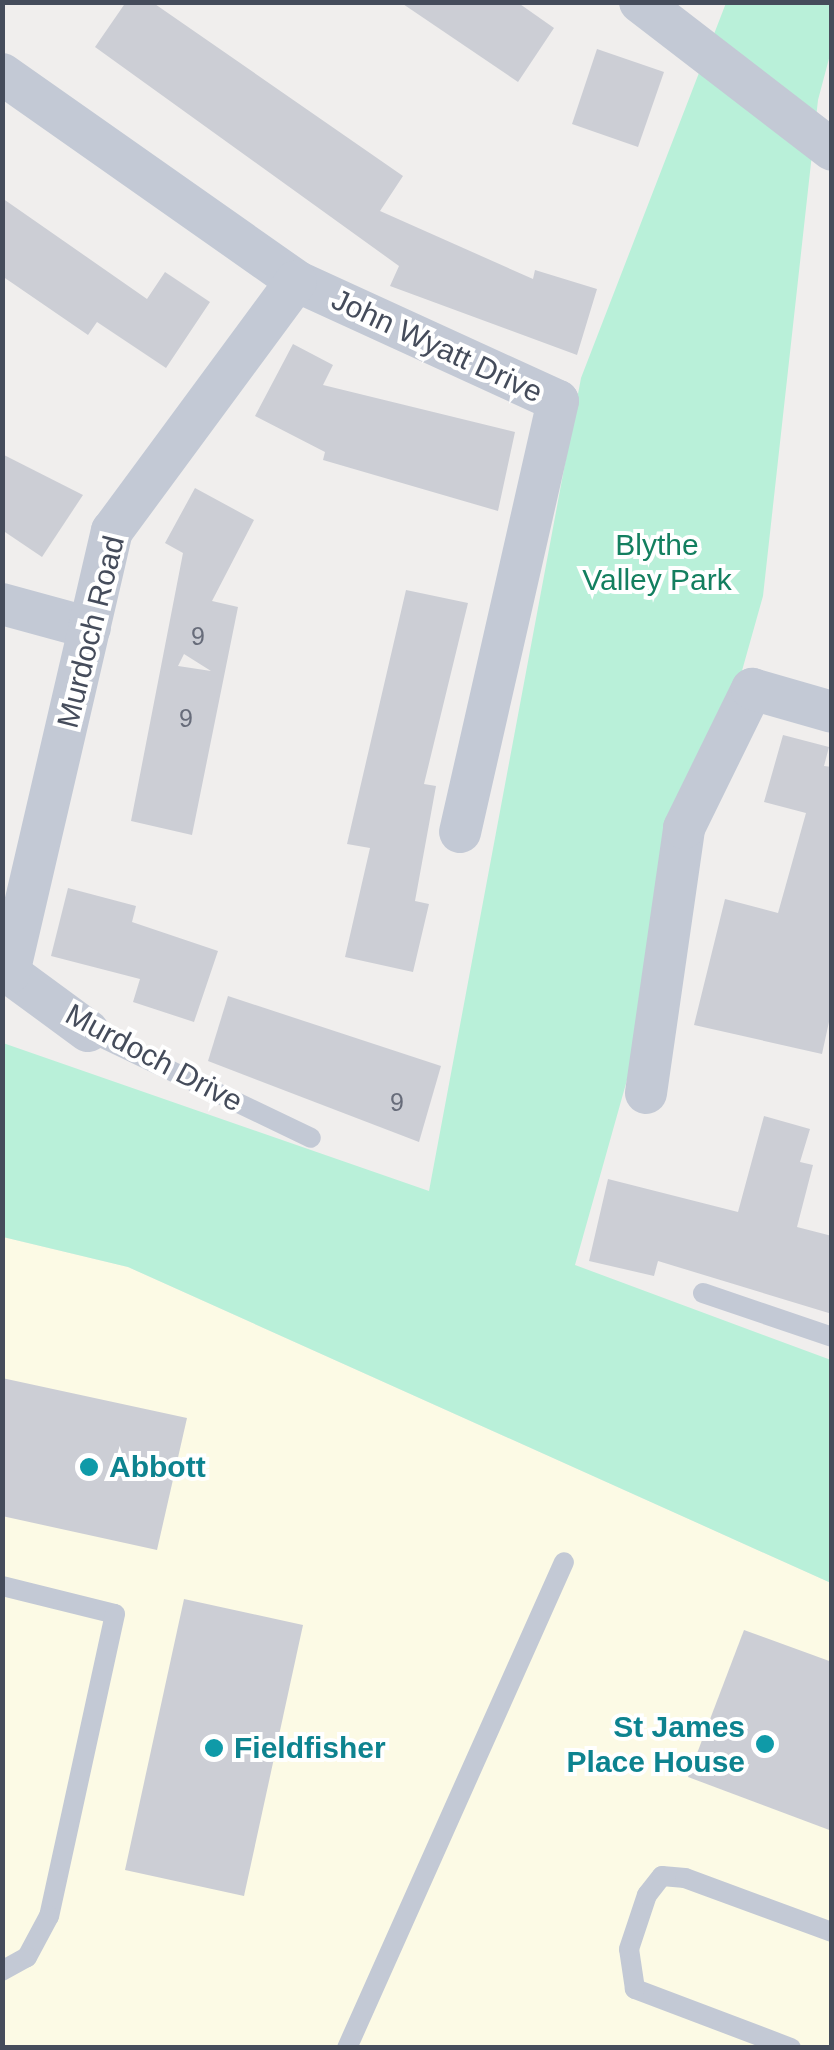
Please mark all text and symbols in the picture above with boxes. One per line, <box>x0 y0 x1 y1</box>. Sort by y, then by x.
street label: John Wyatt Drive <box>326 281 548 411</box>
park label: Blythe Valley Park <box>582 527 732 598</box>
street label: Murdoch Road <box>50 532 132 732</box>
house number: 9 <box>191 621 205 651</box>
house number: 9 <box>179 703 193 733</box>
street label: Murdoch Drive <box>59 996 249 1120</box>
house number: 9 <box>390 1087 404 1117</box>
place label: Abbott <box>109 1449 206 1485</box>
marker: Abbott <box>78 1456 100 1478</box>
place label: St James Place House <box>567 1709 745 1780</box>
place label: Fieldfisher <box>234 1730 386 1766</box>
marker: St James Place House <box>754 1733 776 1755</box>
marker: Fieldfisher <box>203 1737 225 1759</box>

